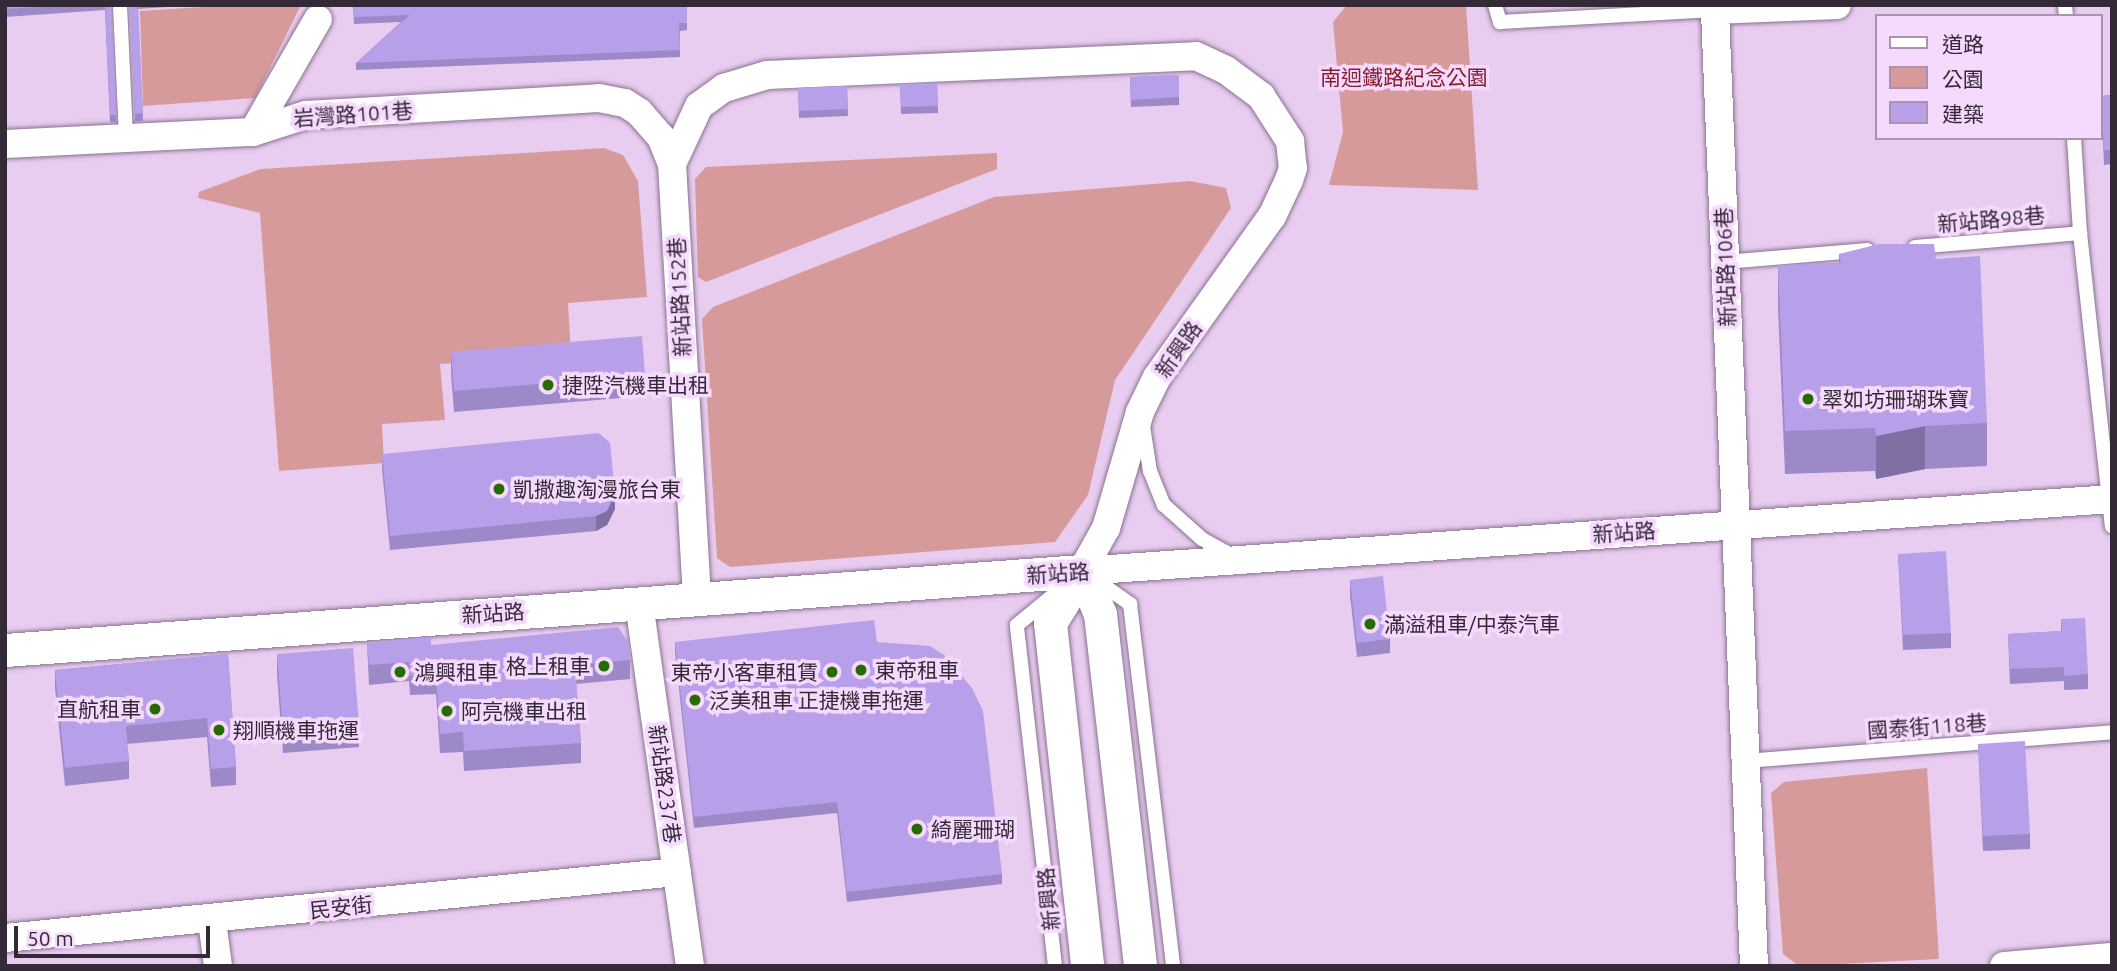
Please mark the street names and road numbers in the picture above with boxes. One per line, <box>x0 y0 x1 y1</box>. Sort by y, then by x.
street label: 岩灣路101巷 <box>293 97 413 131</box>
street label: 新站路98巷 <box>1936 202 2046 236</box>
street label: 新站路106巷 <box>1710 207 1740 327</box>
street label: 新站路152巷 <box>663 237 695 357</box>
street label: 新興路 <box>1150 316 1206 382</box>
street label: 新站路 <box>1592 517 1656 547</box>
street label: 新站路 <box>1026 558 1090 588</box>
street label: 新站路 <box>461 598 525 628</box>
street label: 國泰街118巷 <box>1867 709 1987 743</box>
street label: 新站路237巷 <box>644 723 686 845</box>
street label: 新興路 <box>1032 866 1064 932</box>
street label: 民安街 <box>308 891 374 923</box>

